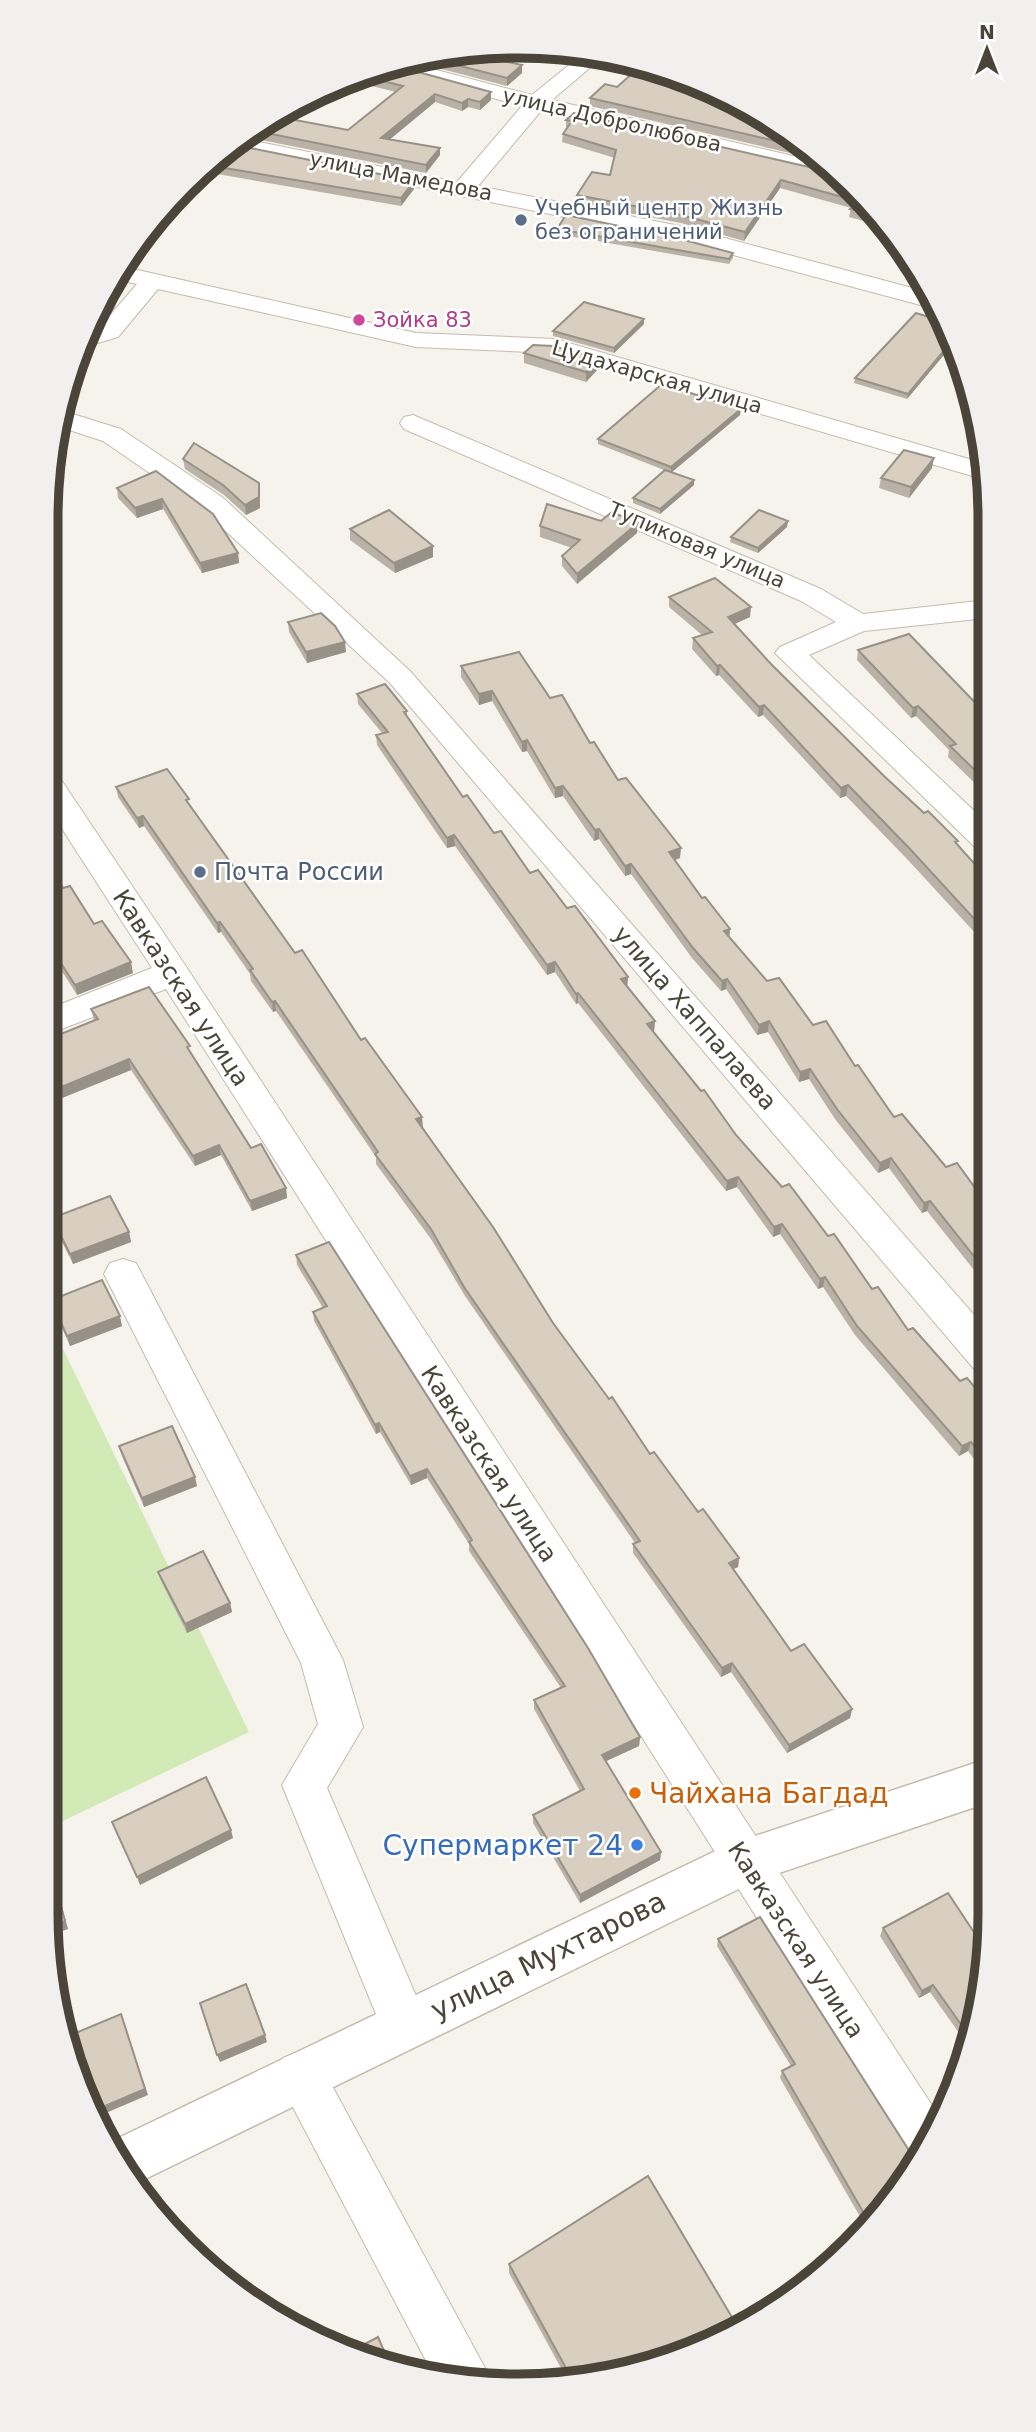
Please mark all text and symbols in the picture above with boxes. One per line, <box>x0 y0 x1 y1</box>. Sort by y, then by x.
north arrow <box>952 14 1022 84</box>
text: N <box>979 21 995 43</box>
street label: улица Добролюбова <box>500 83 724 157</box>
street label: улица Мамедова <box>308 147 494 205</box>
place label: Учебный центр Жизнь без ограничений <box>535 196 783 244</box>
marker: Учебный центр Жизнь без ограничений <box>513 212 529 228</box>
place label: Зойка 83 <box>373 308 472 332</box>
marker: Зойка 83 <box>351 312 367 328</box>
street label: Цудахарская улица <box>549 335 765 419</box>
street label: Тупиковая улица <box>604 497 789 593</box>
place label: Почта России <box>214 858 384 886</box>
marker: Почта России <box>192 864 208 880</box>
street label: Кавказская улица <box>107 885 255 1091</box>
street label: улица Хаппалаева <box>607 920 783 1116</box>
street label: Кавказская улица <box>415 1361 563 1567</box>
place label: Чайхана Багдад <box>649 1777 889 1810</box>
marker: Чайхана Багдад <box>627 1785 643 1801</box>
place label: Супермаркет 24 <box>383 1829 623 1862</box>
marker: Супермаркет 24 <box>629 1837 645 1853</box>
street label: Кавказская улица <box>722 1837 870 2043</box>
street label: улица Мухтарова <box>425 1884 671 2027</box>

